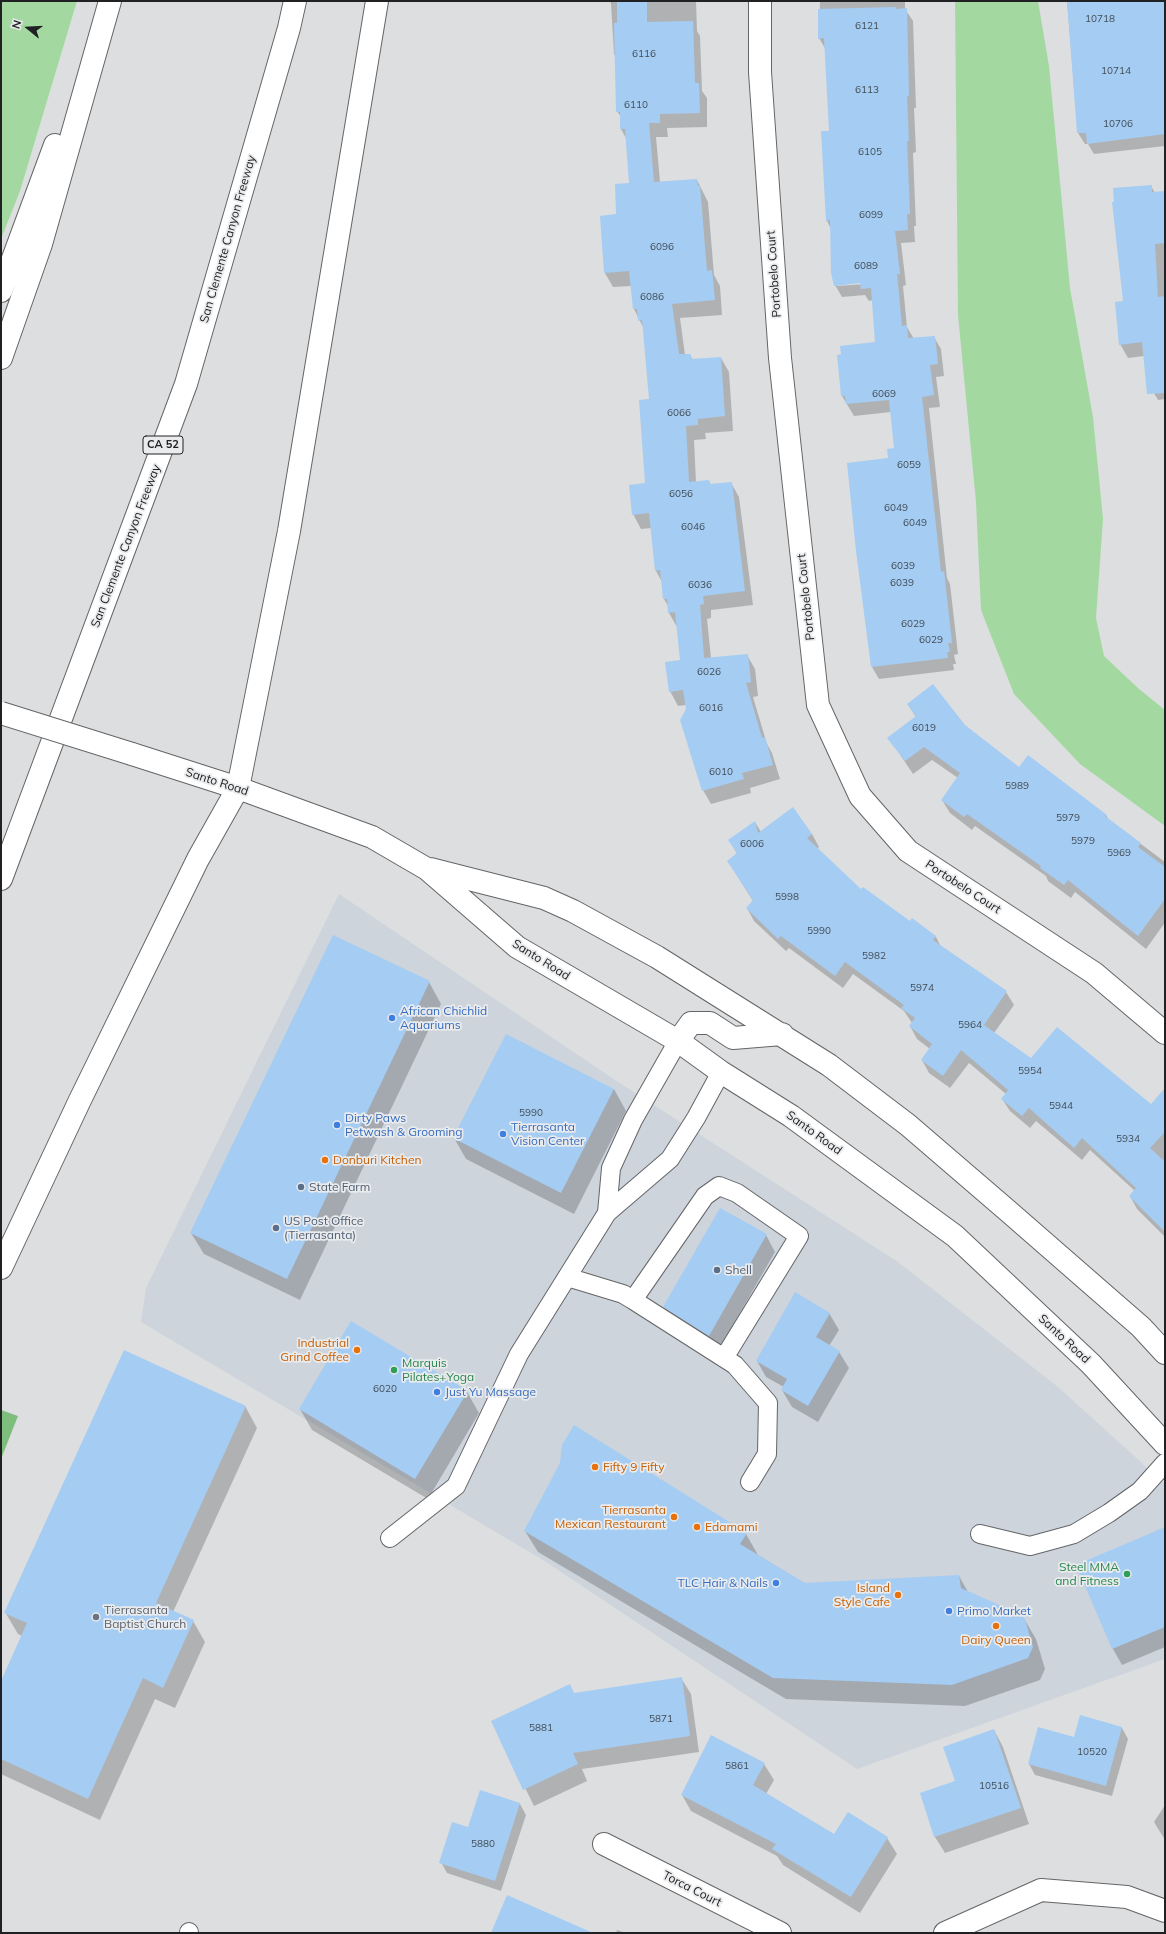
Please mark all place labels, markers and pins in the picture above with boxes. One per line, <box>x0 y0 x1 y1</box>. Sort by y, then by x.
place label: African Chichlid Aquariums <box>400 1004 487 1032</box>
marker: African Chichlid Aquariums <box>387 1013 397 1023</box>
place label: Dirty Paws Petwash & Grooming <box>345 1111 463 1139</box>
marker: Dirty Paws Petwash & Grooming <box>332 1120 342 1130</box>
place label: Tierrasanta Vision Center <box>511 1120 584 1148</box>
marker: Tierrasanta Vision Center <box>498 1129 508 1139</box>
place label: Donburi Kitchen <box>333 1153 421 1167</box>
marker: Donburi Kitchen <box>320 1155 330 1165</box>
place label: State Farm <box>309 1180 370 1194</box>
marker: State Farm <box>296 1182 306 1192</box>
place label: US Post Office (Tierrasanta) <box>284 1214 363 1242</box>
marker: US Post Office (Tierrasanta) <box>271 1223 281 1233</box>
place label: Shell <box>725 1263 752 1277</box>
marker: Shell <box>712 1265 722 1275</box>
place label: Industrial Grind Coffee <box>280 1336 349 1364</box>
marker: Industrial Grind Coffee <box>352 1345 362 1355</box>
place label: Marquis Pilates+Yoga <box>402 1356 474 1384</box>
marker: Marquis Pilates+Yoga <box>389 1365 399 1375</box>
place label: Just Yu Massage <box>445 1385 536 1399</box>
marker: Just Yu Massage <box>432 1387 442 1397</box>
place label: Fifty 9 Fifty <box>603 1460 665 1474</box>
marker: Fifty 9 Fifty <box>590 1462 600 1472</box>
place label: Tierrasanta Mexican Restaurant <box>555 1503 666 1531</box>
marker: Tierrasanta Mexican Restaurant <box>669 1512 679 1522</box>
place label: Edamami <box>705 1520 758 1534</box>
marker: Edamami <box>692 1522 702 1532</box>
place label: Steel MMA and Fitness <box>1055 1560 1119 1588</box>
marker: Steel MMA and Fitness <box>1122 1569 1132 1579</box>
place label: TLC Hair & Nails <box>678 1576 768 1590</box>
marker: TLC Hair & Nails <box>771 1578 781 1588</box>
place label: Island Style Cafe <box>834 1581 890 1609</box>
marker: Island Style Cafe <box>893 1590 903 1600</box>
place label: Tierrasanta Baptist Church <box>104 1603 186 1631</box>
place label: Primo Market <box>957 1604 1031 1618</box>
marker: Primo Market <box>944 1606 954 1616</box>
marker: Tierrasanta Baptist Church <box>91 1612 101 1622</box>
marker: Dairy Queen <box>991 1621 1001 1631</box>
place label: Dairy Queen <box>961 1633 1031 1647</box>

